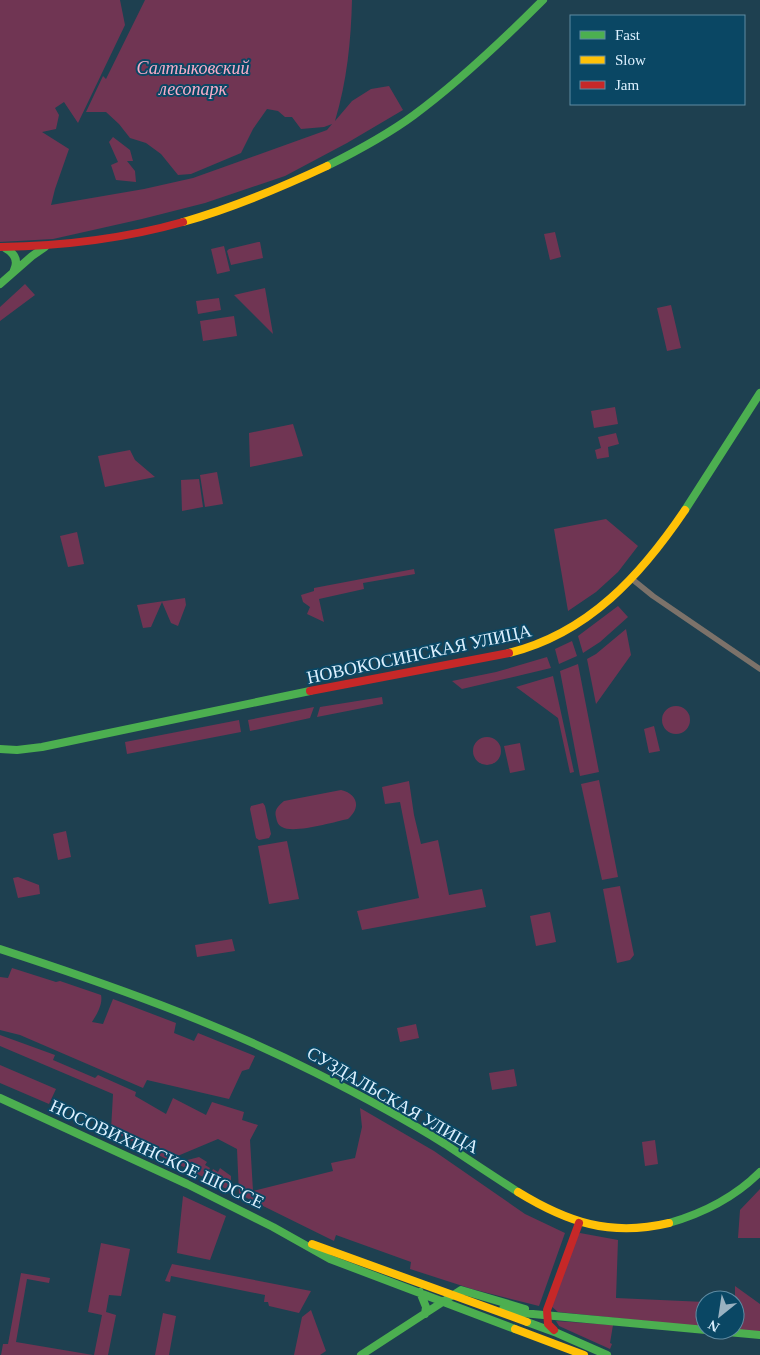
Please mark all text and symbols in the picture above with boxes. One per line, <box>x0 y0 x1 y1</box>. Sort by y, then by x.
legend <box>570 15 745 105</box>
text: Fast <box>615 27 641 43</box>
text: Slow <box>615 52 646 68</box>
park label: Салтыковский лесопарк <box>137 58 249 99</box>
text: Jam <box>615 77 639 93</box>
street label: НОВОКОСИНСКАЯ УЛИЦА <box>305 620 533 688</box>
street label: СУЗДАЛЬСКАЯ УЛИЦА <box>304 1043 482 1157</box>
street label: НОСОВИХИНСКОЕ ШОССЕ <box>47 1096 267 1212</box>
north arrow <box>695 1290 745 1340</box>
text: N <box>706 1317 722 1335</box>

